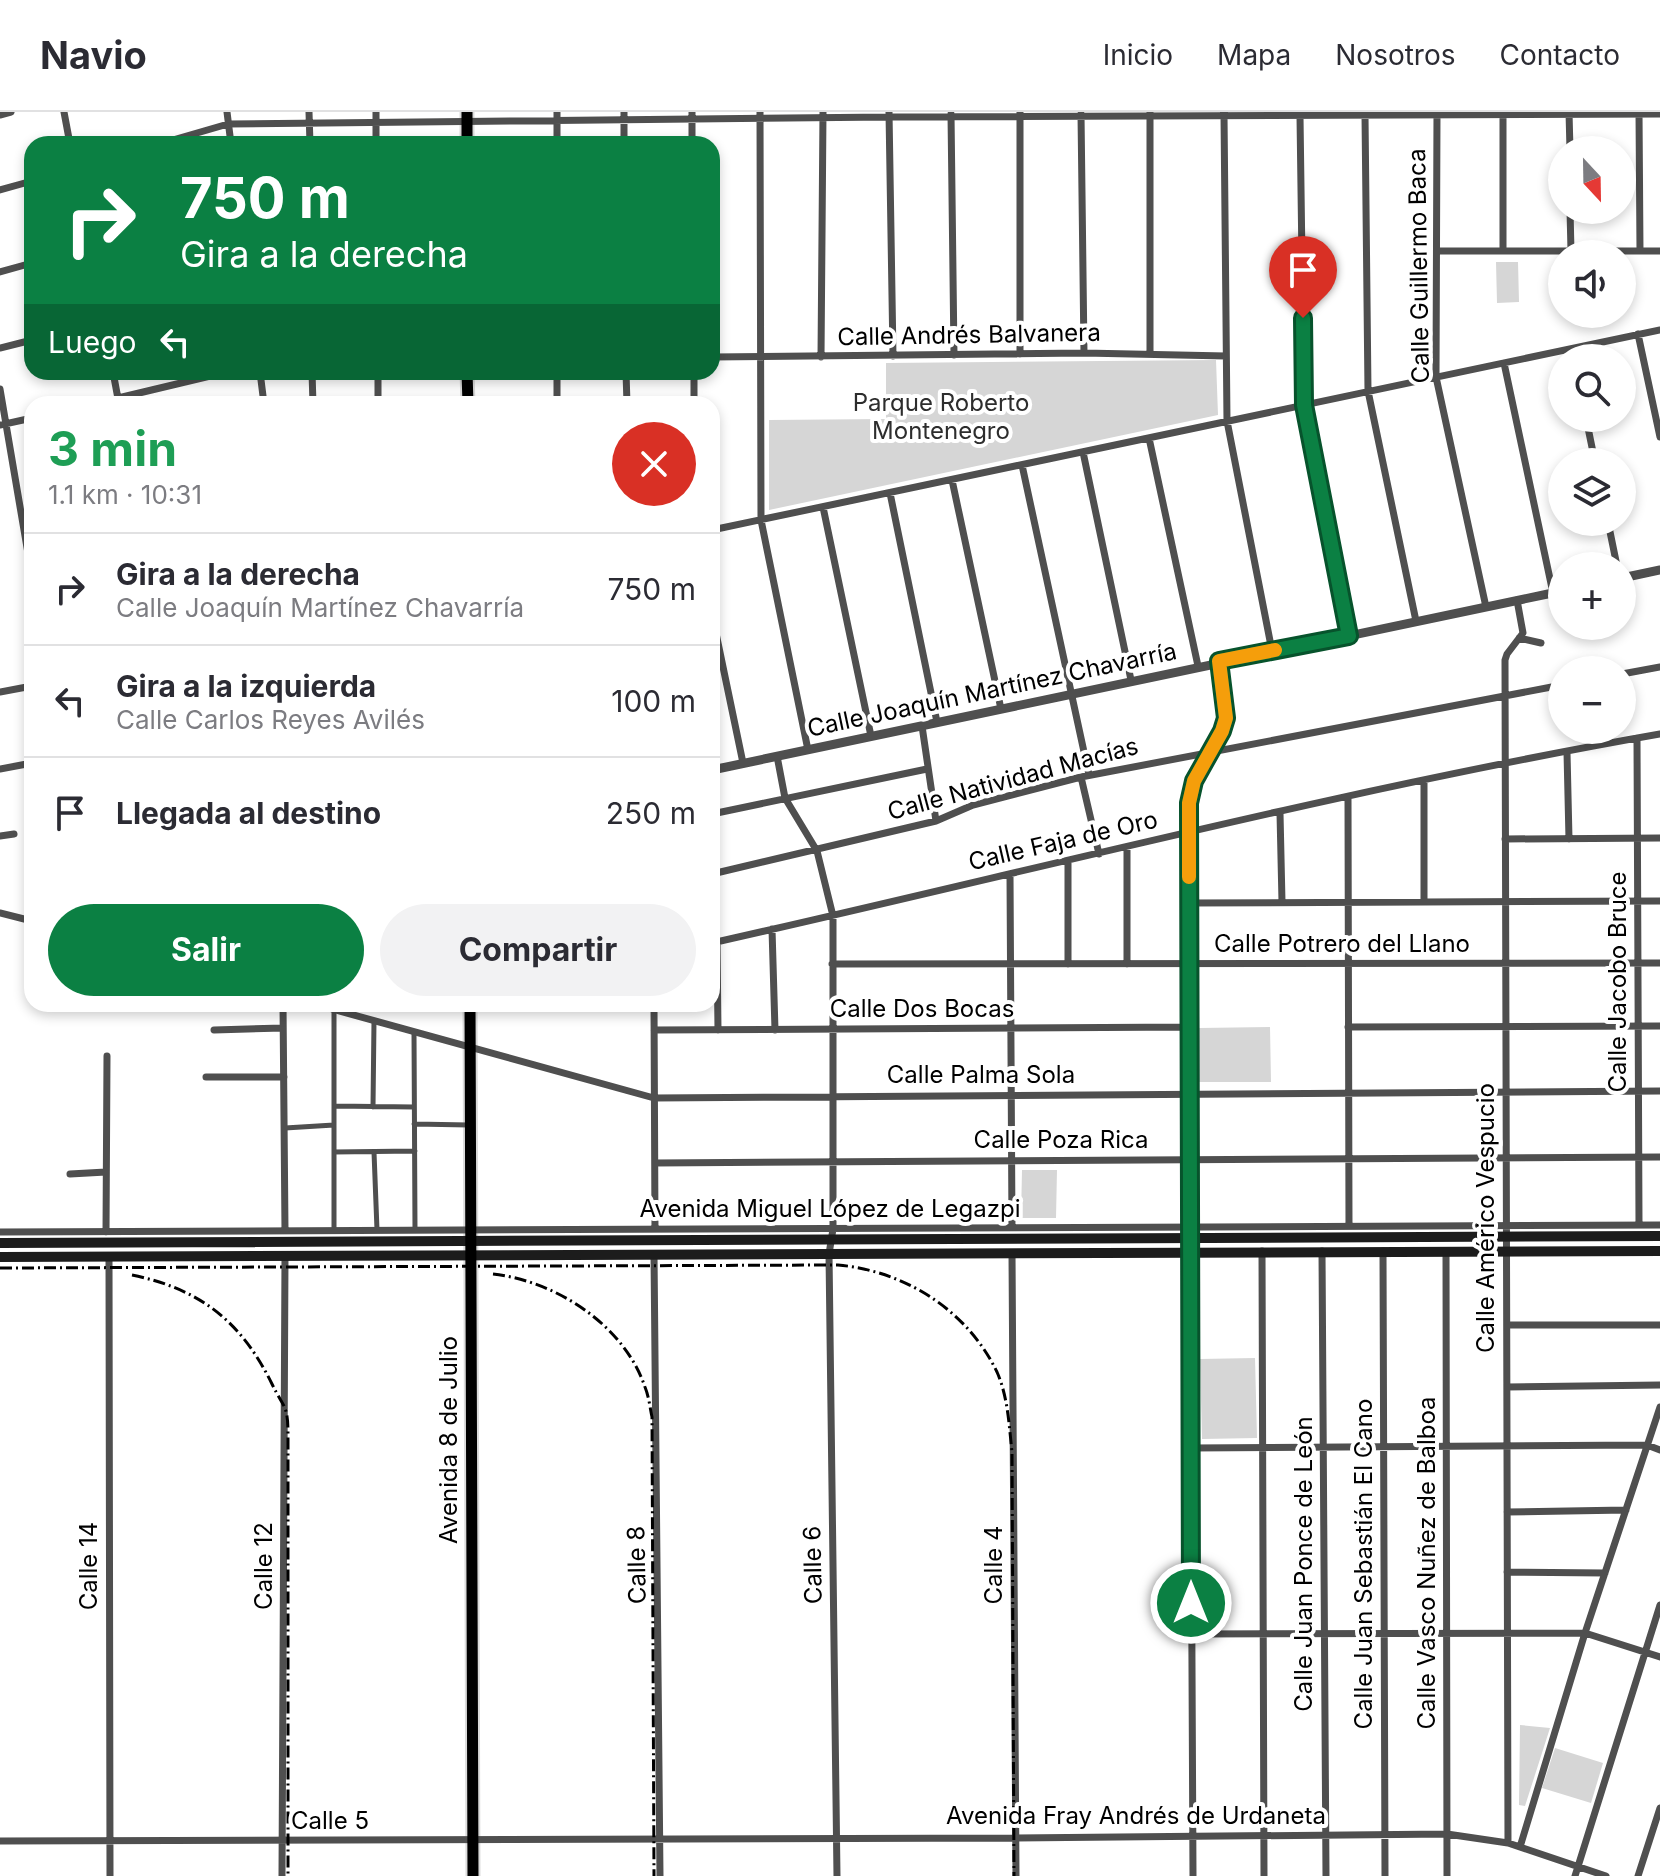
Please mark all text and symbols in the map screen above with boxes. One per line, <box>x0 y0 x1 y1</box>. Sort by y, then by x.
text: Navio <box>40 32 147 78</box>
text: Inicio <box>1103 38 1173 72</box>
text: Mapa <box>1217 38 1291 72</box>
text: Nosotros <box>1335 38 1456 72</box>
text: Contacto <box>1500 38 1620 72</box>
north arrow <box>1548 136 1636 224</box>
map controls <box>1548 136 1636 744</box>
street label: Calle Guillermo Baca <box>1402 148 1435 384</box>
text: 750 m <box>180 164 350 232</box>
icon: right <box>48 168 152 272</box>
text: Gira a la derecha <box>180 232 468 276</box>
pin <box>1269 236 1337 318</box>
button: sound <box>1548 240 1636 328</box>
icon: arrive <box>1281 248 1325 292</box>
street label: Calle Andrés Balvanera <box>837 318 1101 351</box>
icon: left <box>153 320 197 364</box>
text: Luego <box>48 324 137 360</box>
button: search <box>1548 344 1636 432</box>
park label: Parque Roberto Montenegro <box>853 388 1029 445</box>
text: 3 min <box>48 419 177 478</box>
button: close <box>612 422 696 506</box>
button: layers <box>1548 448 1636 536</box>
text: 1.1 km · 10:31 <box>48 479 202 510</box>
button: + <box>1548 552 1636 640</box>
text: Gira a la derecha <box>116 556 360 592</box>
icon: right <box>48 567 92 611</box>
text: 750 m <box>607 571 696 607</box>
text: Calle Joaquín Martínez Chavarría <box>116 592 524 623</box>
street label: Calle Joaquín Martínez Chavarría <box>805 636 1179 743</box>
button: − <box>1548 656 1636 744</box>
text: Gira a la izquierda <box>116 668 376 704</box>
icon: left <box>48 679 92 723</box>
text: 100 m <box>611 683 696 719</box>
text: Calle Carlos Reyes Avilés <box>116 704 425 735</box>
street label: Calle Natividad Macías <box>884 731 1141 826</box>
icon: arrive <box>48 791 92 835</box>
text: Llegada al destino <box>116 795 381 831</box>
text: 250 m <box>606 795 696 831</box>
street label: Calle Faja de Oro <box>965 805 1160 876</box>
street label: Calle Jacobo Bruce <box>1603 871 1632 1093</box>
button: Salir <box>48 904 364 996</box>
button: Compartir <box>380 904 696 996</box>
street label: Calle Potrero del Llano <box>1214 929 1470 958</box>
street label: Calle Dos Bocas <box>830 994 1014 1023</box>
street label: Calle Palma Sola <box>887 1060 1075 1089</box>
street label: Calle Américo Vespucio <box>1471 1083 1500 1353</box>
street label: Calle Poza Rica <box>974 1125 1148 1154</box>
street label: Avenida Miguel López de Legazpi <box>639 1194 1021 1223</box>
street label: Avenida 8 de Julio <box>434 1336 463 1544</box>
street label: Calle Vasco Nuñez de Balboa <box>1412 1396 1441 1730</box>
street label: Calle Juan Sebastián El Cano <box>1349 1399 1378 1729</box>
street label: Calle Juan Ponce de León <box>1289 1416 1318 1712</box>
street label: Calle 14 <box>74 1522 103 1610</box>
street label: Calle 12 <box>249 1522 278 1610</box>
street label: Calle 8 <box>621 1526 652 1604</box>
street label: Calle 6 <box>797 1526 828 1604</box>
street label: Calle 4 <box>979 1526 1008 1604</box>
position arrow <box>1149 1561 1233 1645</box>
street label: Avenida Fray Andrés de Urdaneta <box>946 1801 1326 1830</box>
street label: Calle 5 <box>291 1806 369 1835</box>

